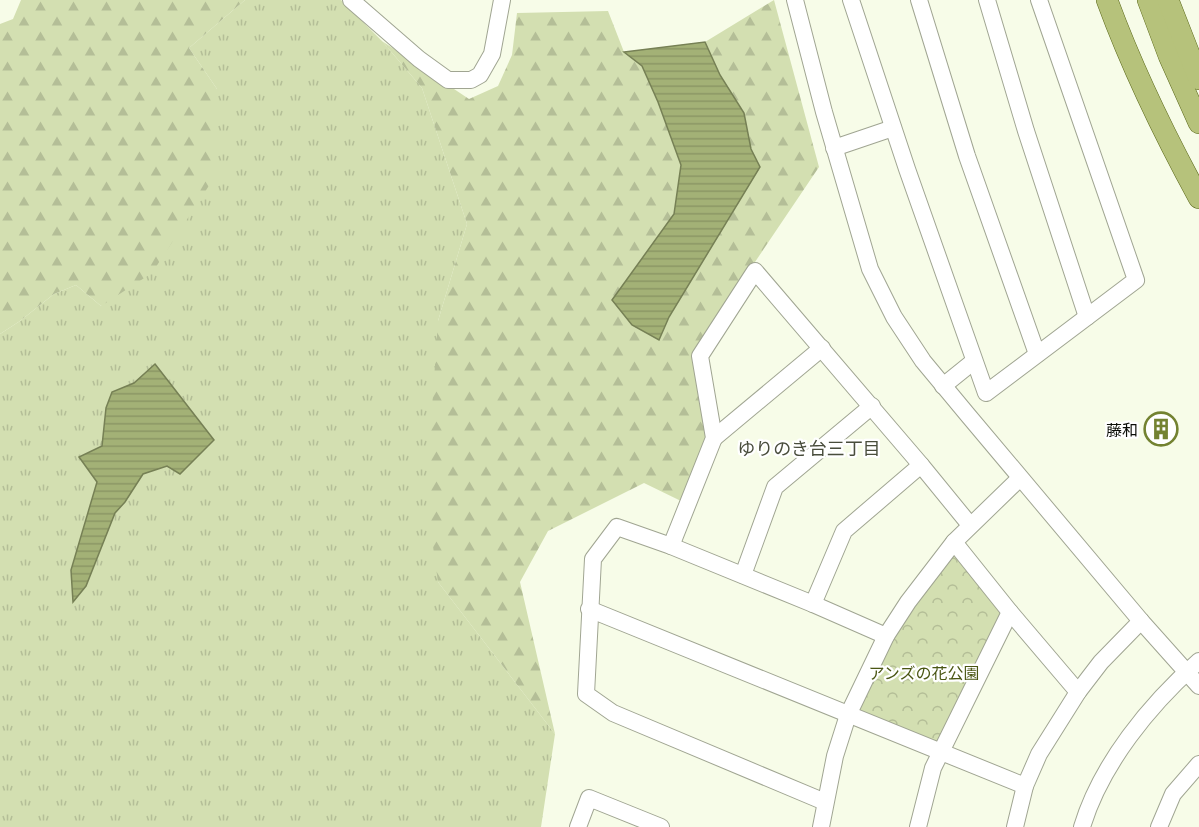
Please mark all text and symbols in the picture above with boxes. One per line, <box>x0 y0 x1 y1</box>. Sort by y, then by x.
building icon: 藤和 <box>1143 411 1179 447</box>
place label: 藤和 <box>1106 420 1138 439</box>
district label: ゆりのき台三丁目 <box>737 437 881 459</box>
park label: アンズの花公園 <box>868 663 980 682</box>

